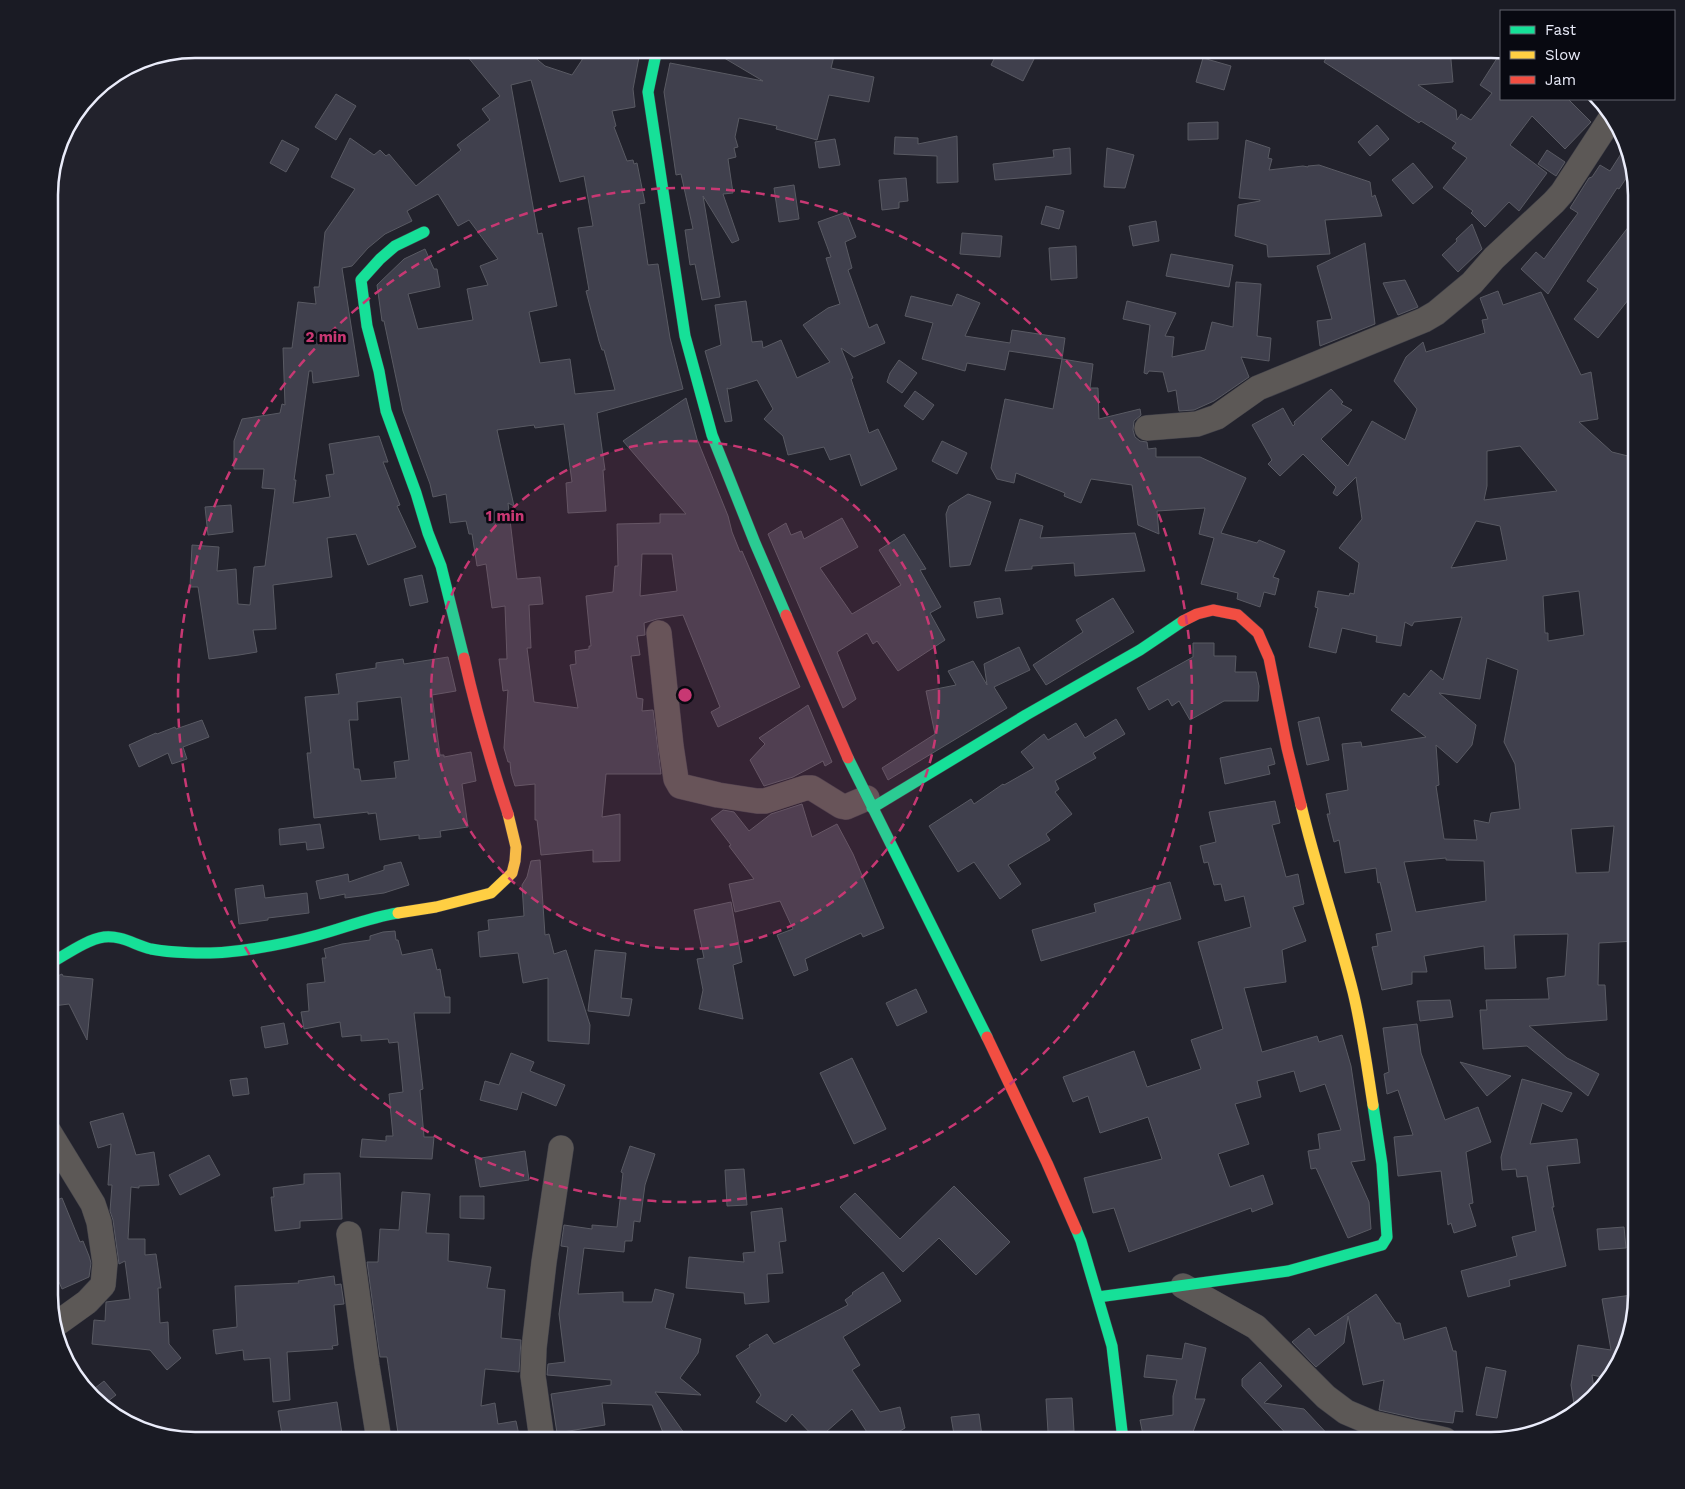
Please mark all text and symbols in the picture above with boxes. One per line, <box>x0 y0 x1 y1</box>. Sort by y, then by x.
legend <box>1500 10 1675 100</box>
text: Fast <box>1545 21 1577 39</box>
text: Slow <box>1545 46 1581 64</box>
text: Jam <box>1545 71 1576 89</box>
text: 2 min <box>305 328 347 346</box>
text: 1 min <box>486 507 524 525</box>
centre of rings <box>676 686 694 704</box>

